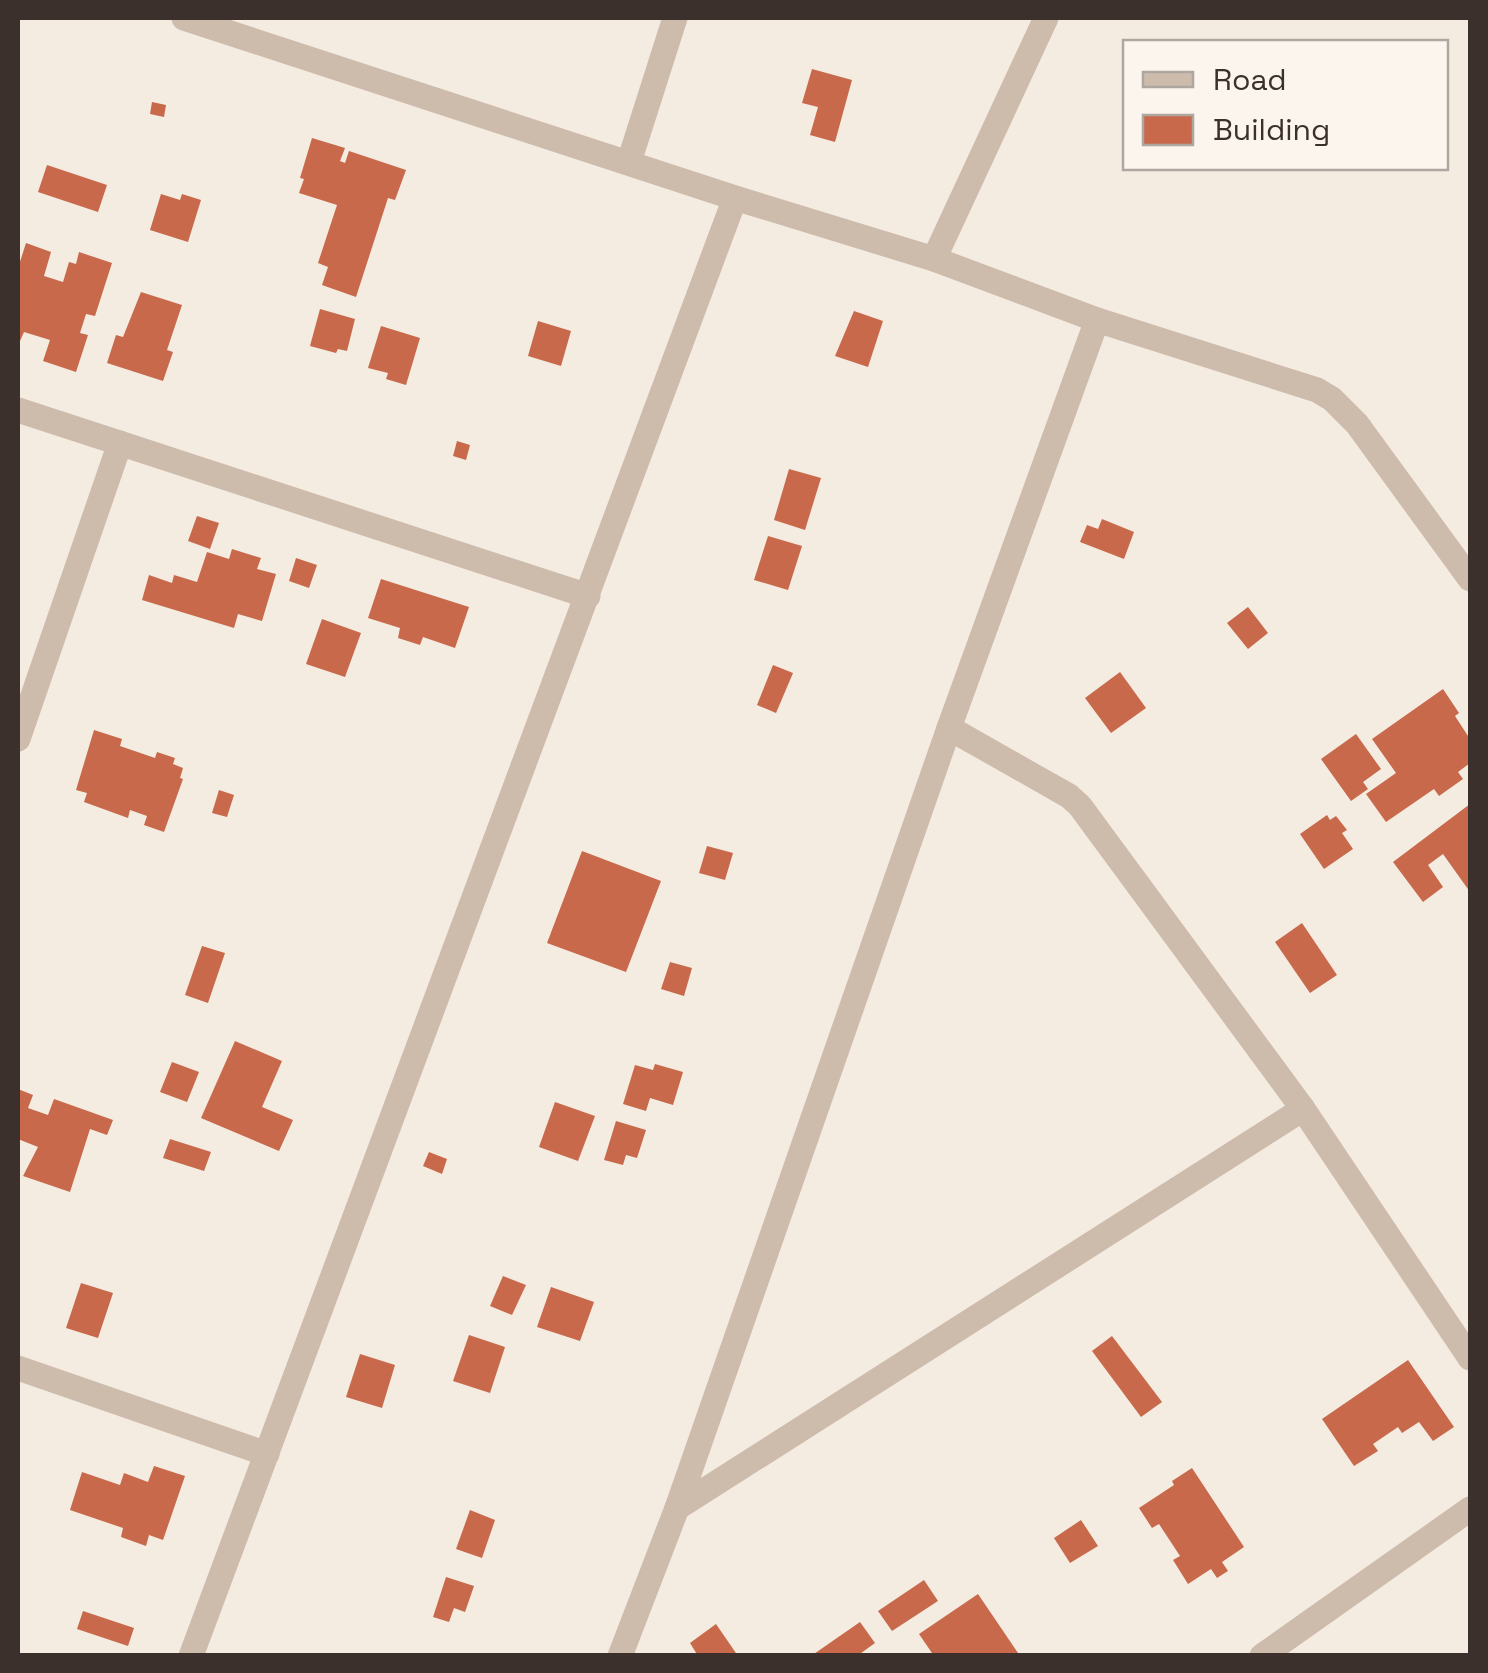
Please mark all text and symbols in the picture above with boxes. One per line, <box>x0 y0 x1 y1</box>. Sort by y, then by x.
legend <box>1123 40 1448 170</box>
text: Road <box>1213 60 1287 99</box>
text: Building <box>1213 110 1330 149</box>

